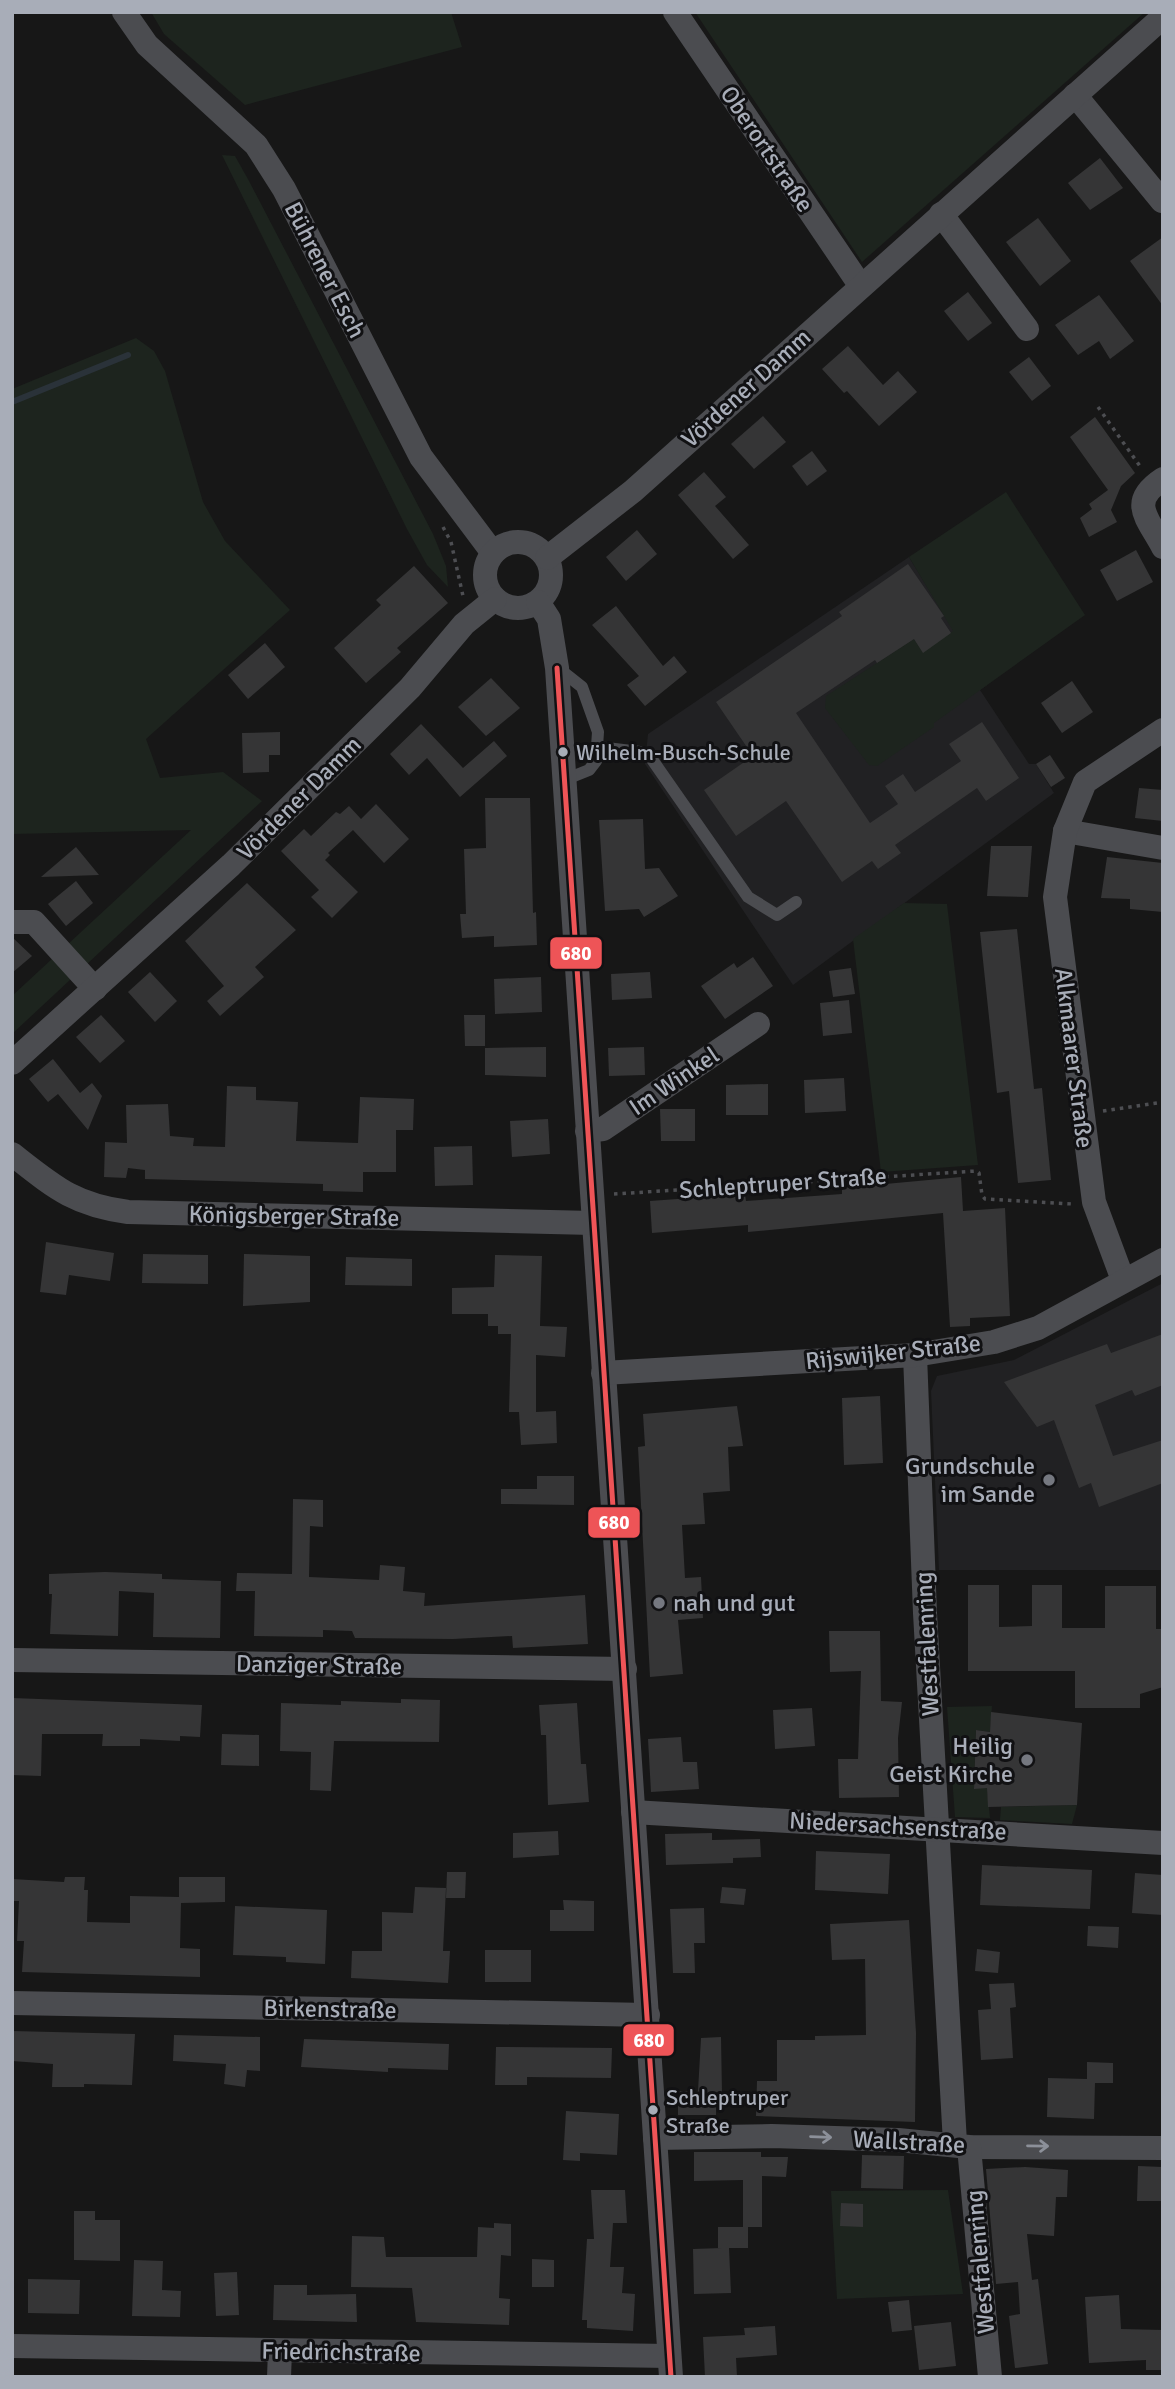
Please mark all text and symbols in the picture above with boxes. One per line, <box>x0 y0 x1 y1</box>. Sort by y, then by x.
street label: Oberortstraße <box>714 80 820 218</box>
street label: Bührener Esch <box>278 197 372 343</box>
street label: Vördener Damm <box>675 322 817 454</box>
street label: Vördener Damm <box>231 730 367 866</box>
place label: Wilhelm-Busch-Schule <box>576 739 791 766</box>
marker: Wilhelm-Busch-Schule <box>556 745 570 759</box>
line badge: 680 <box>549 936 603 970</box>
text: 680 <box>561 942 591 966</box>
street label: Alkmaarer Straße <box>1048 966 1100 1150</box>
street label: Im Winkel <box>623 1040 725 1122</box>
street label: Schleptruper Straße <box>678 1161 888 1205</box>
street label: Königsberger Straße <box>188 1199 400 1233</box>
street label: Rijswijker Straße <box>804 1328 982 1376</box>
place label: Grundschule im Sande <box>905 1451 1035 1509</box>
marker: Grundschule im Sande <box>1041 1472 1057 1488</box>
line badge: 680 <box>587 1506 641 1539</box>
text: 680 <box>599 1511 629 1535</box>
street label: Westfalenring <box>908 1571 946 1717</box>
place label: nah und gut <box>673 1588 795 1618</box>
marker: nah und gut <box>651 1595 667 1611</box>
street label: Danziger Straße <box>236 1649 402 1681</box>
place label: Heilig Geist Kirche <box>889 1731 1013 1789</box>
marker: Heilig Geist Kirche <box>1019 1752 1035 1768</box>
street label: Niedersachsenstraße <box>788 1805 1008 1847</box>
street label: Birkenstraße <box>263 1993 397 2025</box>
line badge: 680 <box>622 2023 675 2057</box>
text: 680 <box>634 2029 664 2053</box>
place label: Schleptruper Straße <box>666 2084 788 2139</box>
marker: Schleptruper Straße <box>646 2103 660 2117</box>
street label: Wallstraße <box>852 2124 966 2160</box>
one-way arrow <box>809 2131 832 2144</box>
one-way arrow <box>1026 2139 1049 2153</box>
street label: Westfalenring <box>959 2189 1001 2335</box>
street label: Friedrichstraße <box>261 2336 421 2368</box>

